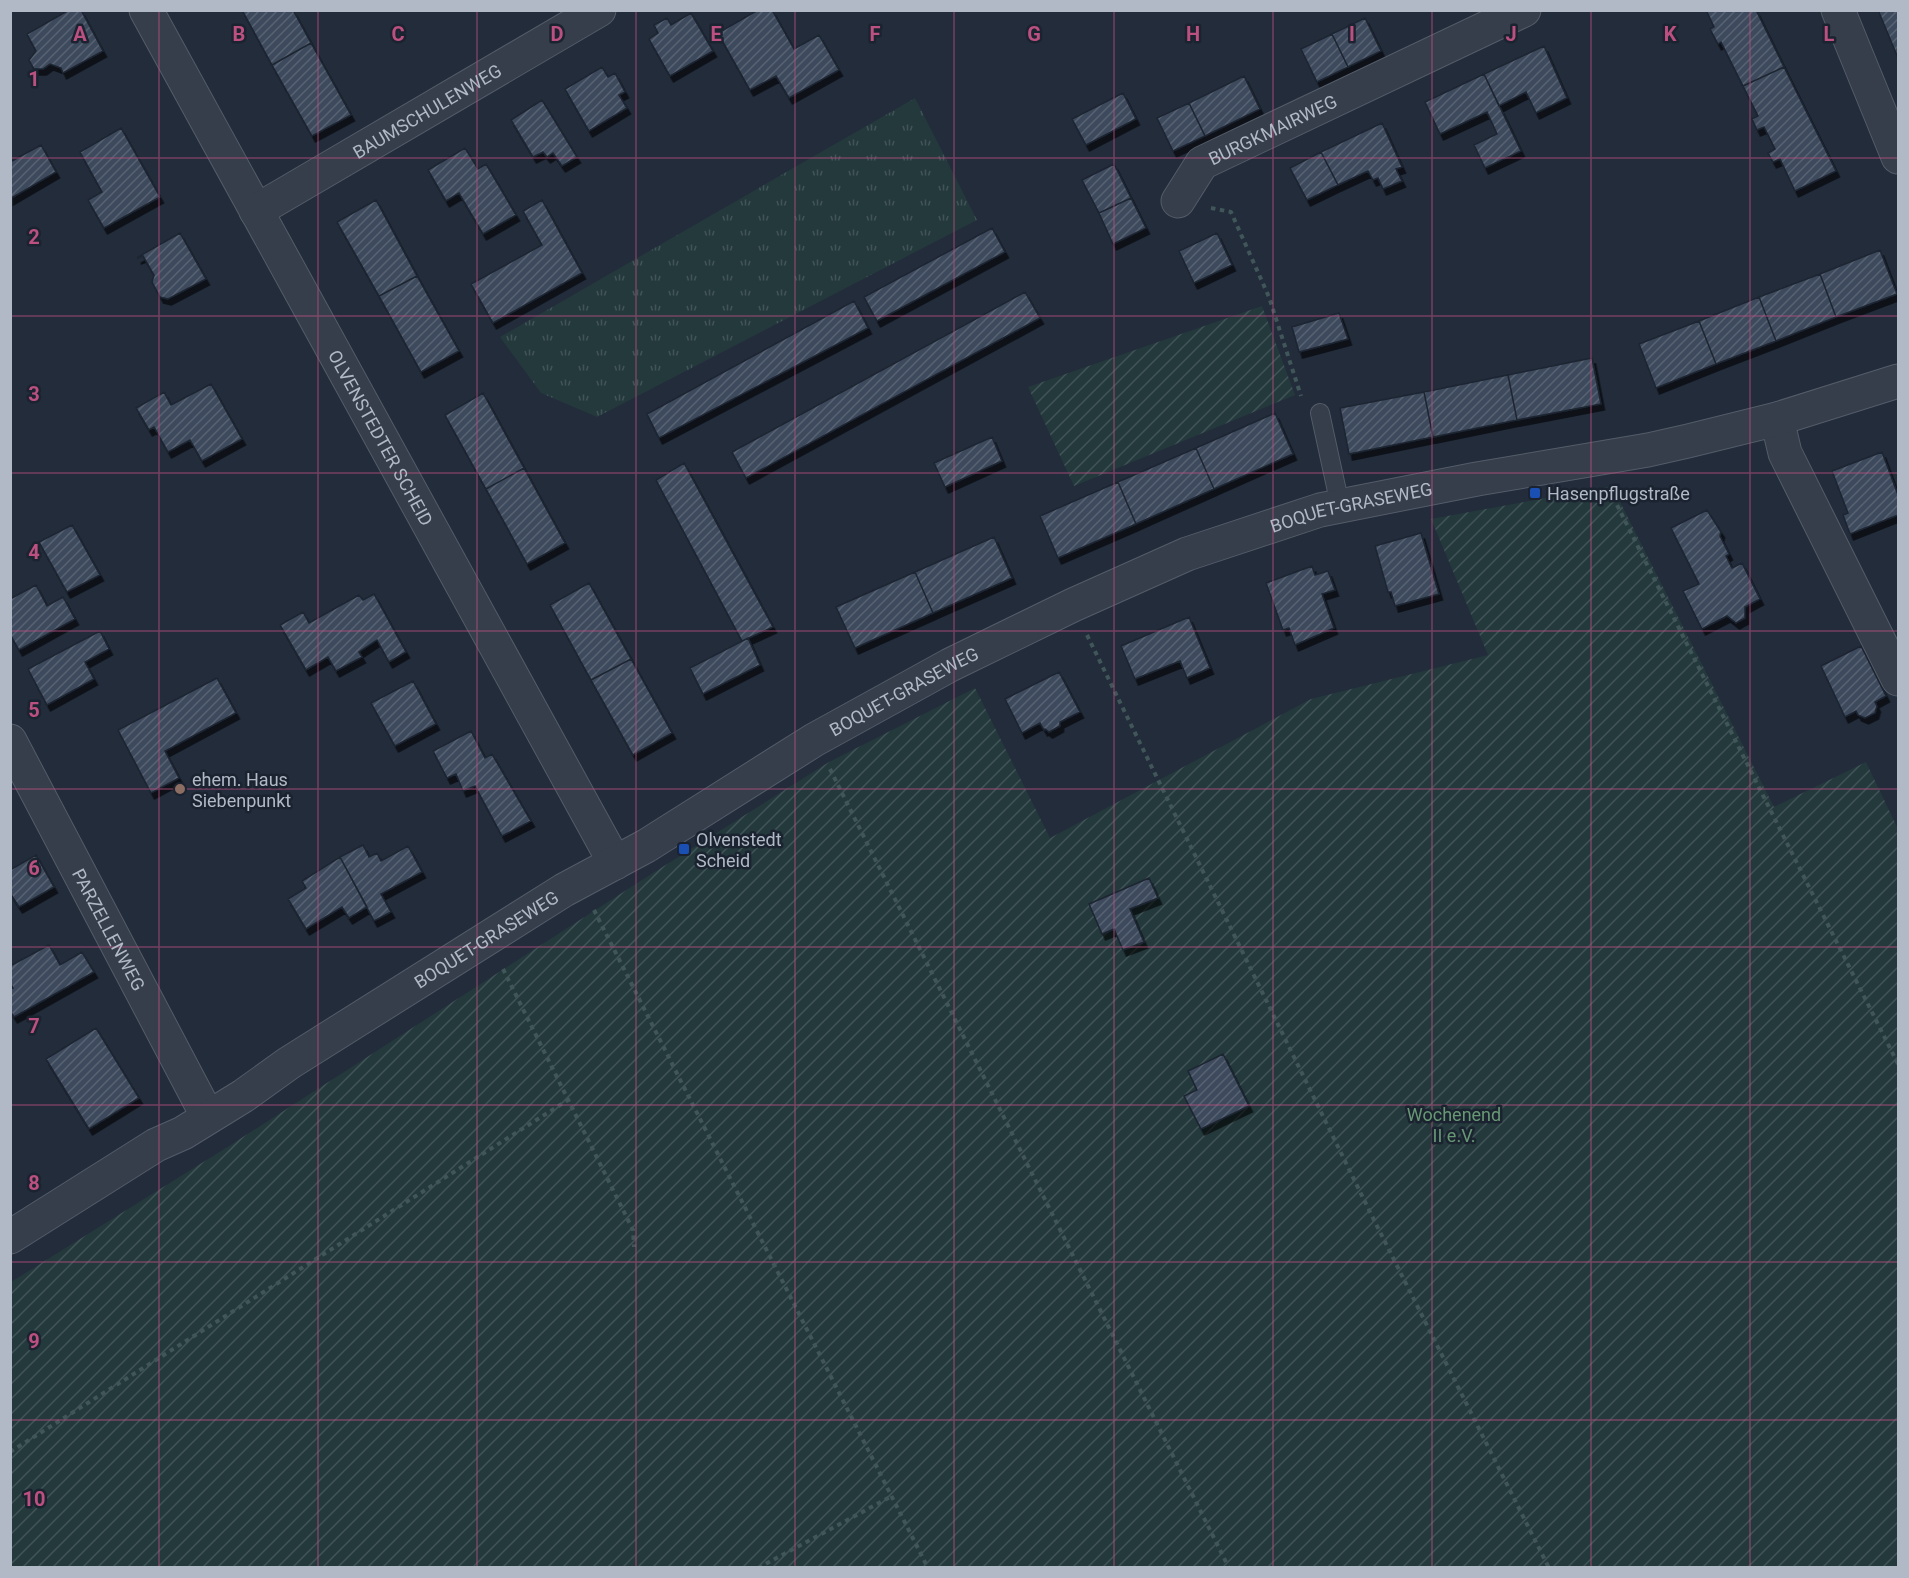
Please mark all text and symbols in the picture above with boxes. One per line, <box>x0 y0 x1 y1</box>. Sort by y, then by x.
text: A <box>73 22 87 46</box>
text: B <box>233 22 245 46</box>
text: C <box>391 22 405 46</box>
text: D <box>551 22 564 46</box>
text: E <box>710 22 722 46</box>
text: F <box>870 22 881 46</box>
text: G <box>1027 22 1041 46</box>
text: H <box>1186 22 1200 46</box>
text: I <box>1349 22 1355 46</box>
text: J <box>1505 22 1517 46</box>
text: K <box>1664 22 1677 46</box>
text: L <box>1824 22 1835 46</box>
street label: BAUMSCHULENWEG <box>349 59 505 163</box>
text: 1 <box>28 67 40 91</box>
street label: BURGKMAIRWEG <box>1205 90 1340 169</box>
text: 2 <box>28 225 40 249</box>
street label: OLVENSTEDTER SCHEID <box>324 346 438 529</box>
text: 3 <box>28 382 40 406</box>
street label: BOQUET-GRASEWEG <box>1267 478 1434 536</box>
place label: Hasenpflugstraße <box>1547 483 1690 504</box>
marker: Hasenpflugstraße <box>1528 486 1542 500</box>
text: 4 <box>28 540 40 564</box>
street label: BOQUET-GRASEWEG <box>826 642 982 740</box>
text: 5 <box>28 698 40 722</box>
place label: ehem. Haus Siebenpunkt <box>192 769 291 811</box>
marker: ehem. Haus Siebenpunkt <box>173 782 187 796</box>
place label: Olvenstedt Scheid <box>696 829 782 871</box>
marker: Olvenstedt Scheid <box>677 842 691 856</box>
text: 6 <box>28 856 40 880</box>
street label: PARZELLENWEG <box>69 865 150 994</box>
street label: BOQUET-GRASEWEG <box>410 886 562 992</box>
text: 7 <box>28 1014 40 1038</box>
park label: Wochenend II e.V. <box>1407 1104 1501 1146</box>
text: 8 <box>28 1171 40 1195</box>
text: 9 <box>28 1329 40 1353</box>
text: 10 <box>23 1487 45 1511</box>

